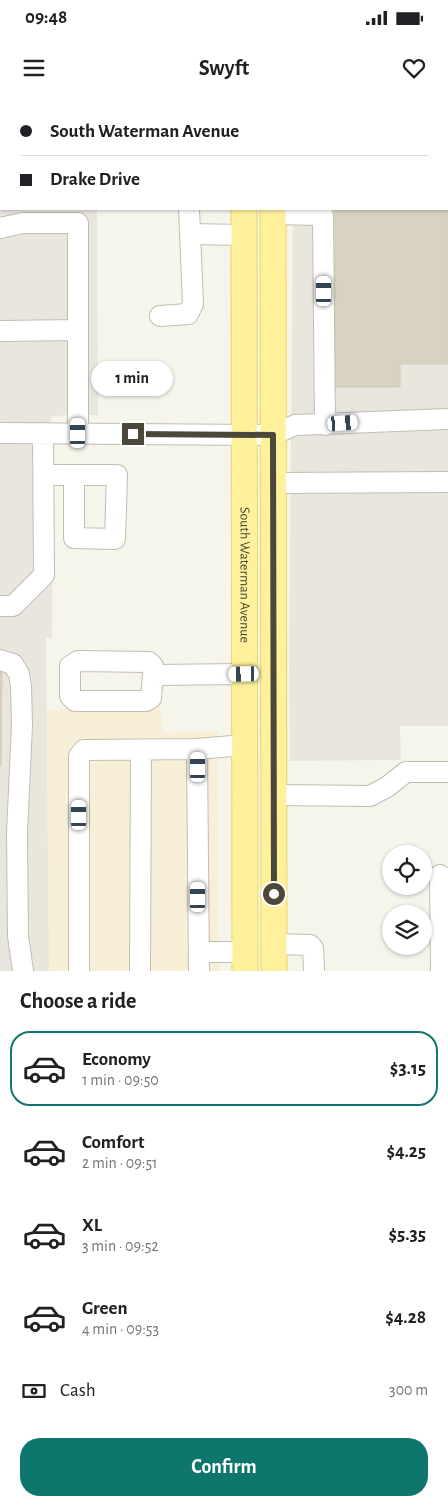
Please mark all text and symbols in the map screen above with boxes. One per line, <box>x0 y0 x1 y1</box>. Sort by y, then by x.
text: 09:48 <box>25 8 67 27</box>
icon: menu <box>20 54 48 82</box>
icon: heart <box>400 54 428 82</box>
text: Swyft <box>199 57 249 79</box>
text: South Waterman Avenue <box>50 122 239 141</box>
text: Drake Drive <box>50 170 140 189</box>
car <box>316 276 331 306</box>
callout: 1 min <box>92 362 174 396</box>
text: 1 min <box>115 370 149 386</box>
car <box>327 414 358 432</box>
car <box>70 418 85 448</box>
route end <box>122 423 144 445</box>
street label: South Waterman Avenue <box>237 507 252 643</box>
car <box>228 666 259 682</box>
car <box>190 752 205 782</box>
car <box>71 800 86 830</box>
map controls <box>382 845 432 955</box>
button: locate <box>382 845 432 895</box>
car <box>190 882 205 912</box>
route start <box>263 883 285 905</box>
button: layers <box>382 905 432 955</box>
text: Choose a ride <box>20 990 136 1012</box>
icon: car <box>22 1046 67 1091</box>
text: Economy <box>82 1050 151 1069</box>
text: $3.15 <box>390 1059 426 1078</box>
text: 1 min · 09:50 <box>82 1072 159 1088</box>
icon: car <box>22 1129 67 1174</box>
text: Comfort <box>82 1133 144 1152</box>
text: $4.25 <box>386 1142 426 1161</box>
text: 2 min · 09:51 <box>82 1155 158 1171</box>
icon: car <box>22 1212 67 1257</box>
text: XL <box>82 1216 102 1235</box>
text: $5.35 <box>388 1225 426 1244</box>
text: 3 min · 09:52 <box>82 1238 159 1254</box>
icon: car <box>22 1295 67 1340</box>
text: Green <box>82 1299 128 1318</box>
text: $4.28 <box>385 1308 426 1327</box>
text: 4 min · 09:53 <box>82 1321 159 1337</box>
icon: cash <box>20 1377 48 1405</box>
text: Cash <box>60 1381 96 1400</box>
text: 300 m <box>389 1382 428 1398</box>
button: Confirm <box>20 1438 428 1496</box>

